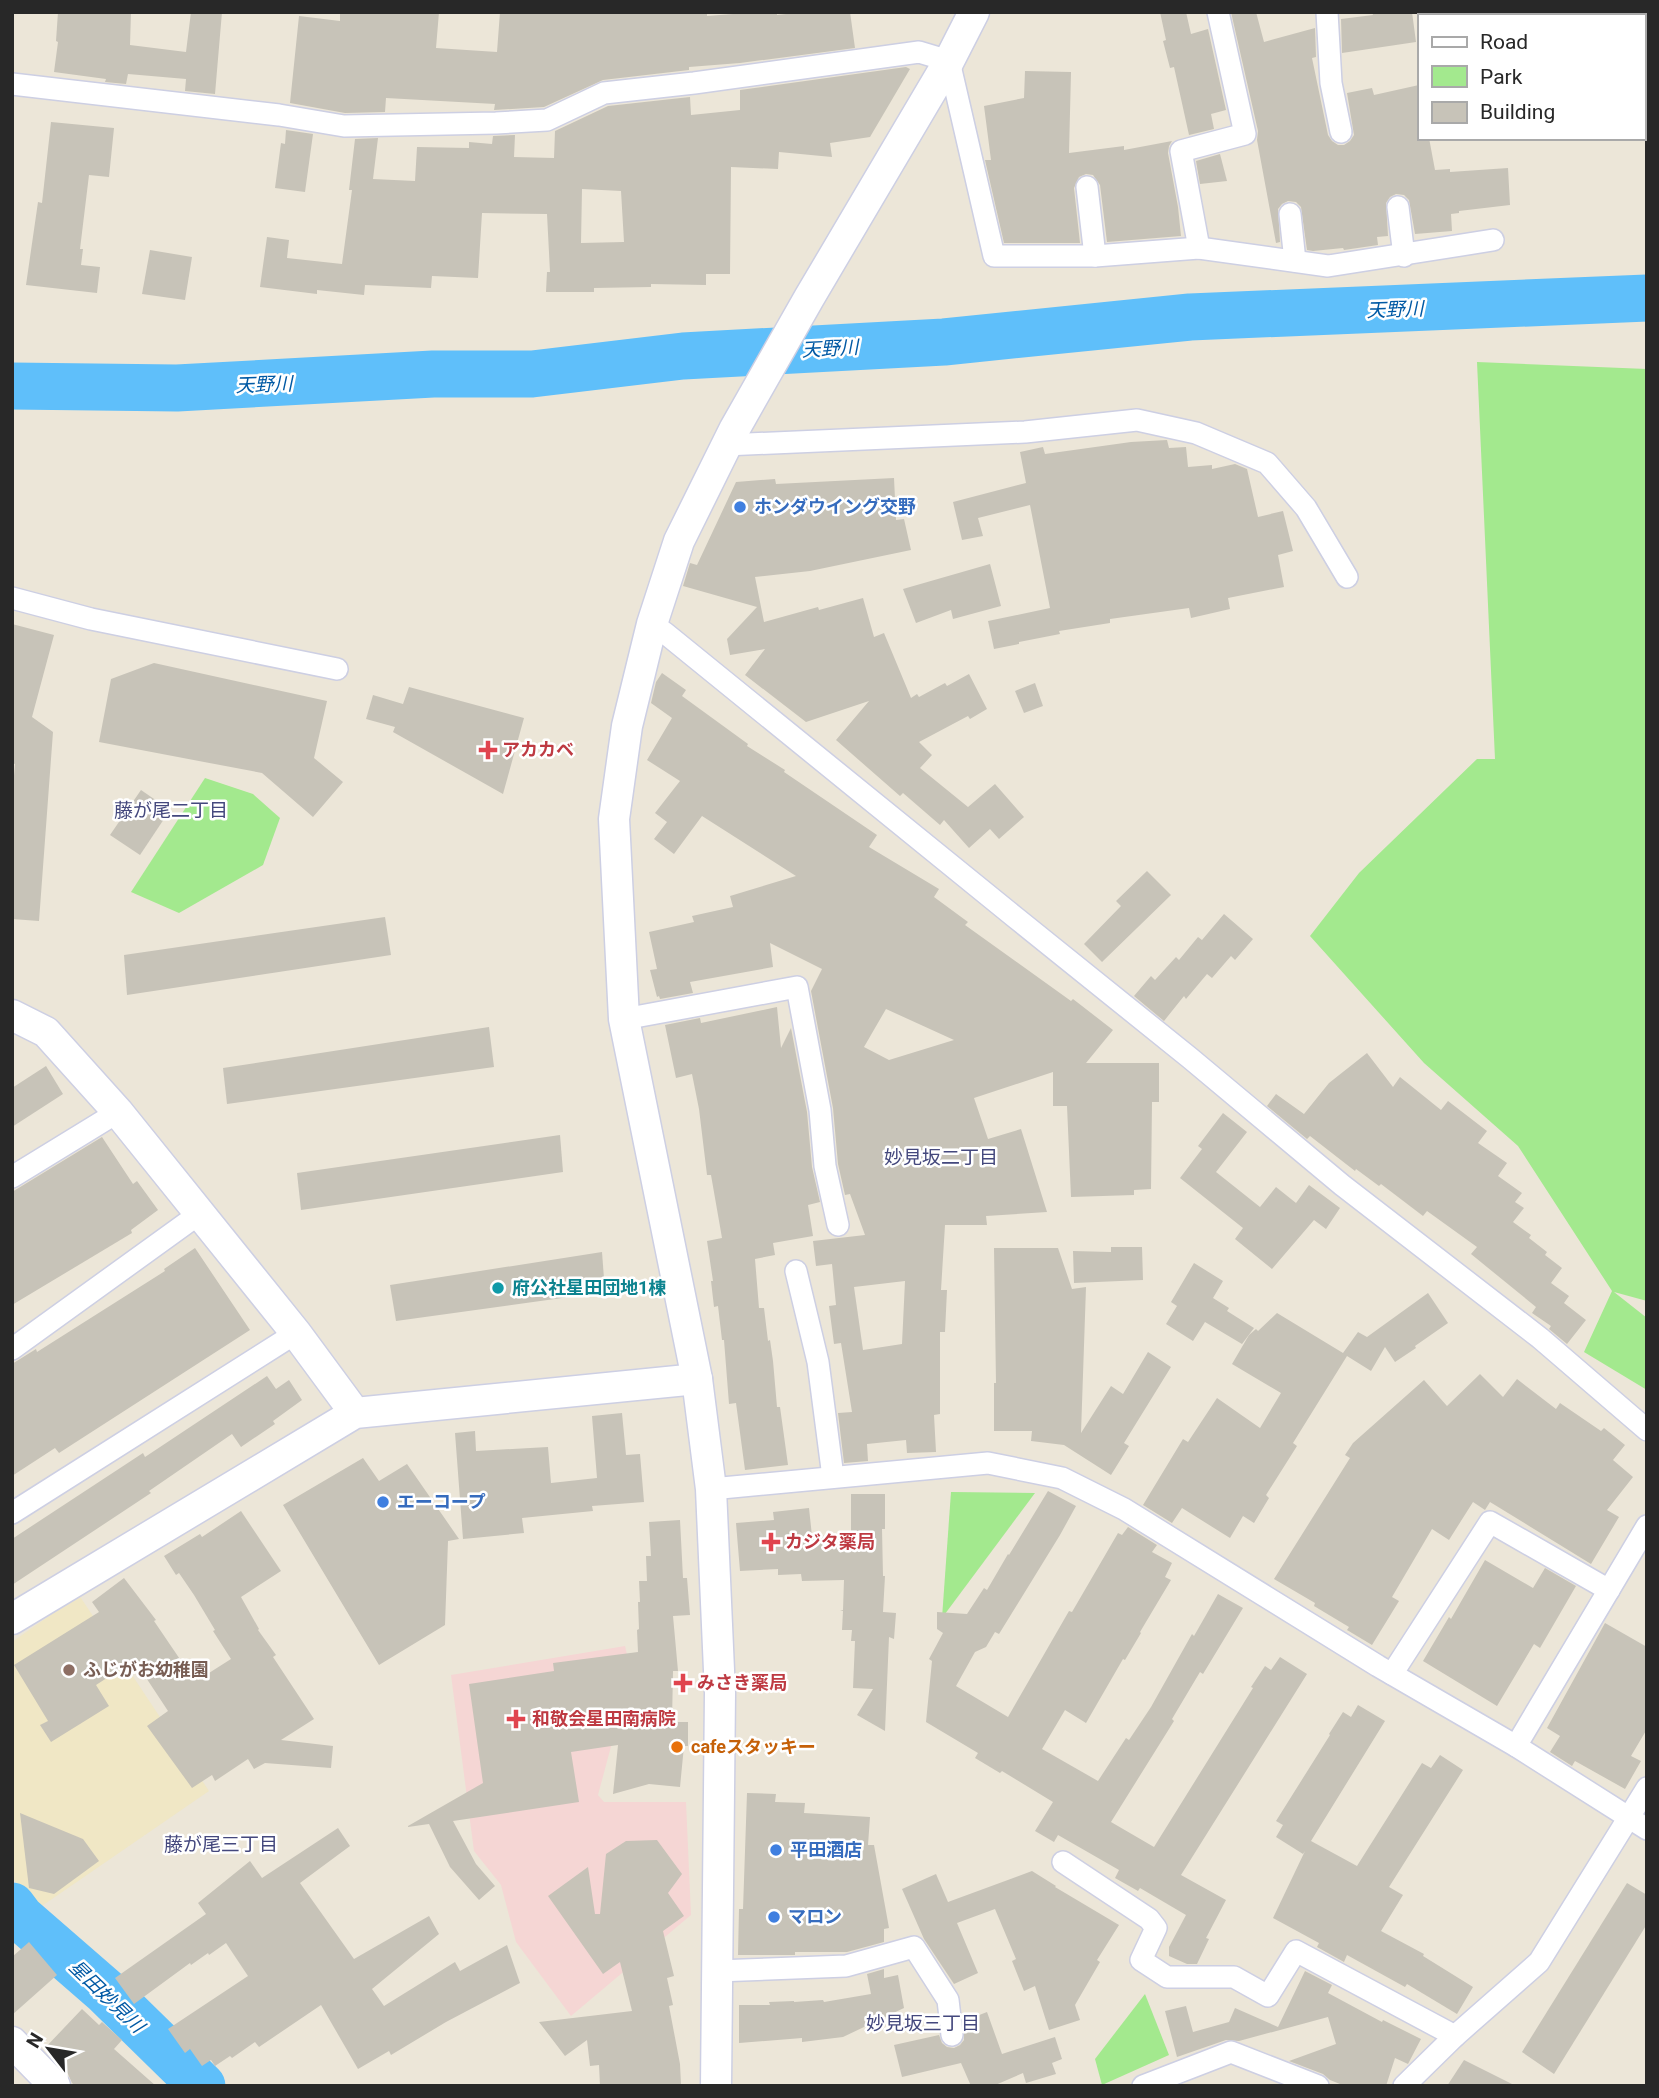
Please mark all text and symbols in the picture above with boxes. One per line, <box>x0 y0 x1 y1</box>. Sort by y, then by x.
legend <box>1418 14 1645 140</box>
text: Road <box>1480 30 1528 54</box>
text: Park <box>1480 65 1523 89</box>
text: Building <box>1480 100 1555 124</box>
water label: 天野川 <box>1366 297 1426 322</box>
water label: 天野川 <box>801 335 861 361</box>
water label: 天野川 <box>235 372 295 397</box>
place label: ホンダウイング交野 <box>754 496 916 517</box>
marker: ホンダウイング交野 <box>732 499 748 515</box>
place label: アカカベ <box>502 739 574 760</box>
marker: アカカベ <box>480 742 496 758</box>
district label: 藤が尾二丁目 <box>114 799 228 822</box>
district label: 妙見坂二丁目 <box>884 1146 998 1169</box>
place label: 府公社星田団地1棟 <box>512 1277 666 1298</box>
marker: 府公社星田団地1棟 <box>490 1280 506 1296</box>
place label: エーコープ <box>397 1491 486 1512</box>
marker: エーコープ <box>375 1494 391 1510</box>
place label: カジタ薬局 <box>785 1531 875 1552</box>
marker: カジタ薬局 <box>763 1534 779 1550</box>
place label: ふじがお幼稚園 <box>83 1659 209 1680</box>
marker: ふじがお幼稚園 <box>61 1662 77 1678</box>
place label: みさき薬局 <box>697 1672 787 1693</box>
marker: みさき薬局 <box>675 1675 691 1691</box>
place label: 和敬会星田南病院 <box>532 1708 676 1729</box>
marker: 和敬会星田南病院 <box>506 1709 526 1729</box>
place label: cafeスタッキー <box>691 1736 816 1757</box>
marker: cafeスタッキー <box>669 1739 685 1755</box>
district label: 藤が尾三丁目 <box>164 1833 278 1856</box>
place label: 平田酒店 <box>790 1839 862 1860</box>
marker: 平田酒店 <box>768 1842 784 1858</box>
place label: マロン <box>788 1906 842 1927</box>
marker: マロン <box>766 1909 782 1925</box>
water label: 星田妙見川 <box>64 1955 150 2039</box>
district label: 妙見坂三丁目 <box>866 2012 980 2035</box>
north arrow <box>14 2014 84 2084</box>
text: N <box>22 2029 48 2052</box>

